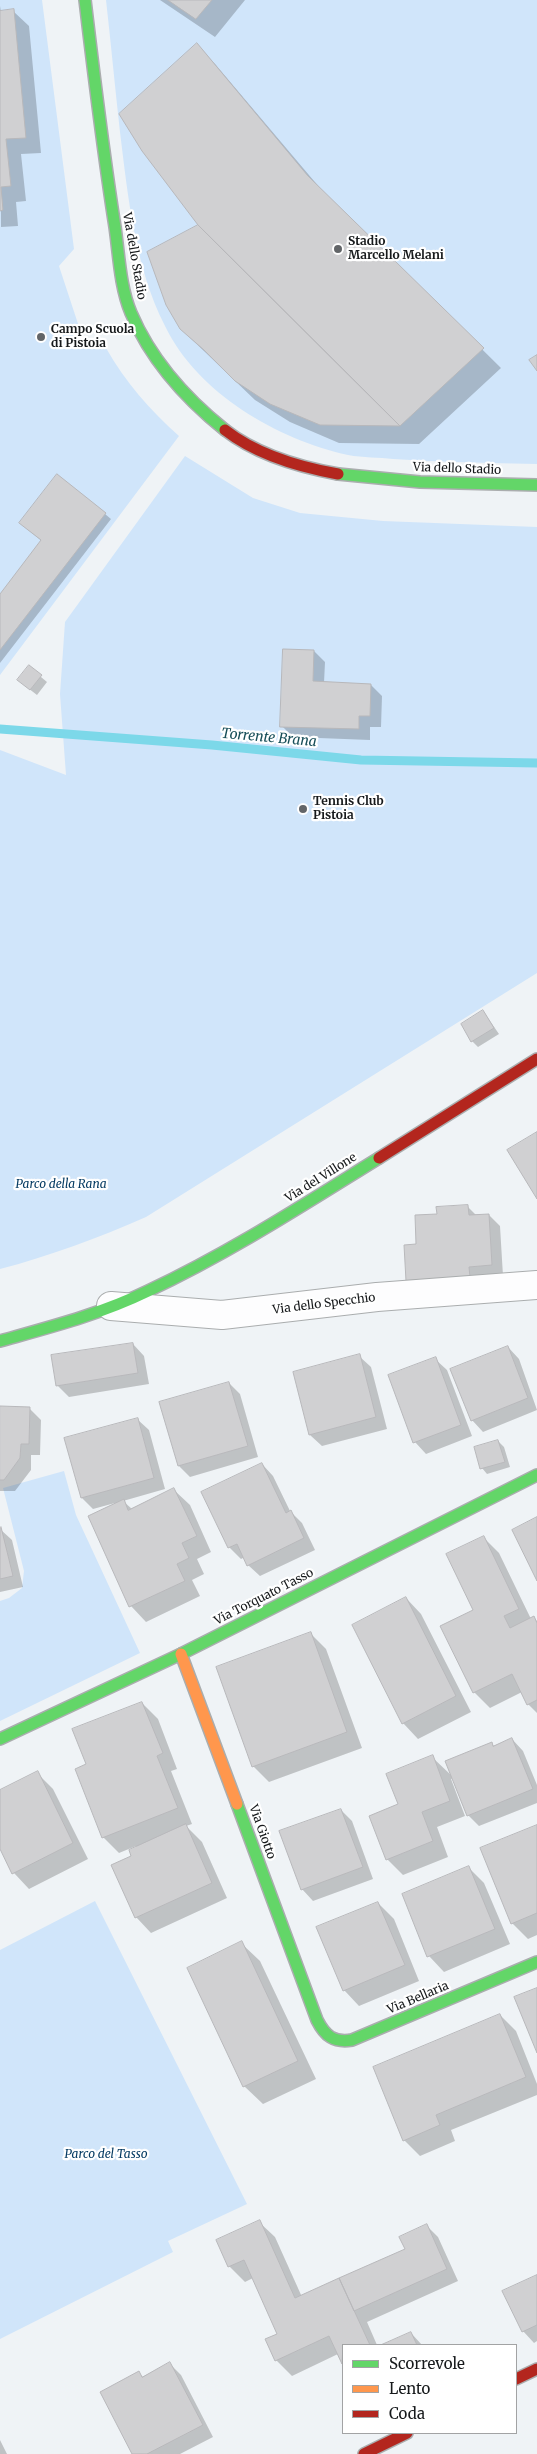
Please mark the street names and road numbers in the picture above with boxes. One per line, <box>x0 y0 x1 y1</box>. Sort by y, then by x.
street label: Via dello Stadio <box>119 211 149 301</box>
street label: Via dello Stadio <box>413 460 501 478</box>
street label: Via del Villone <box>283 1150 359 1206</box>
street label: Via dello Specchio <box>272 1291 376 1317</box>
street label: Via Torquato Tasso <box>212 1566 316 1628</box>
street label: Via Giotto <box>246 1803 278 1861</box>
street label: Via Bellaria <box>385 1979 451 2017</box>

